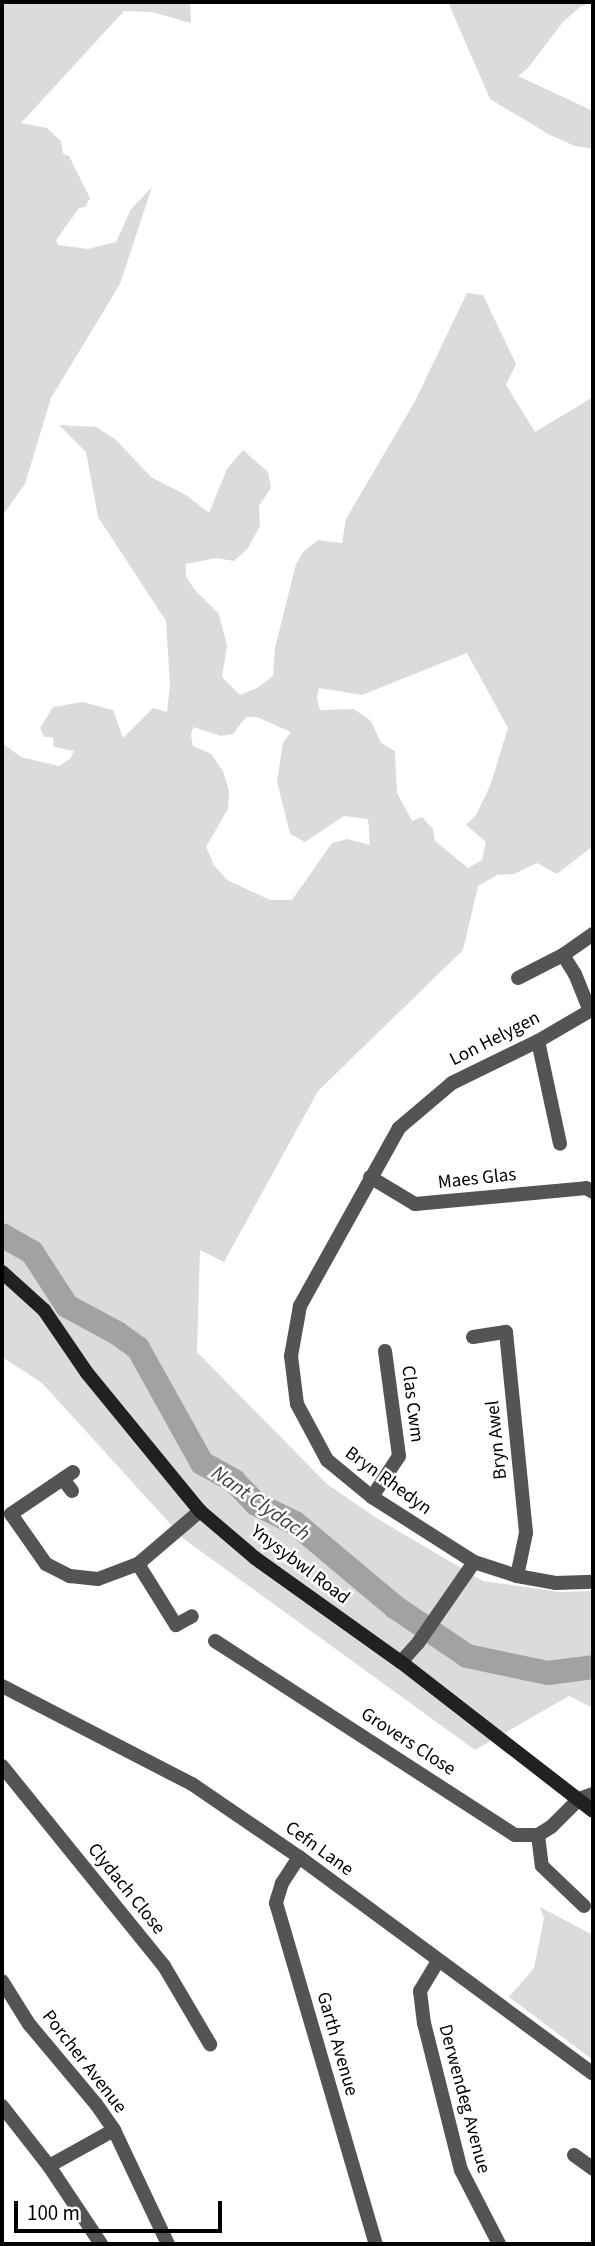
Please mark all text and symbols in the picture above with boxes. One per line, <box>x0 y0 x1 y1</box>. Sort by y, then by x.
street label: Lon Helygen <box>446 1007 544 1071</box>
street label: Maes Glas <box>437 1164 517 1194</box>
street label: Clas Cwm <box>396 1364 428 1444</box>
street label: Bryn Awel <box>482 1399 512 1481</box>
street label: Bryn Rhedyn <box>340 1442 436 1520</box>
water label: Nant Clydach <box>207 1460 315 1546</box>
street label: Ynysybwl Road <box>246 1520 354 1610</box>
street label: Grovers Close <box>356 1703 460 1781</box>
street label: Cefn Lane <box>281 1817 357 1881</box>
street label: Clydach Close <box>82 1839 170 1939</box>
street label: Garth Avenue <box>311 1989 363 2099</box>
street label: Porcher Avenue <box>37 2006 131 2118</box>
street label: Derwendeg Avenue <box>433 2022 495 2176</box>
scale bar <box>18 2186 226 2230</box>
text: 100 m <box>27 2198 80 2228</box>

